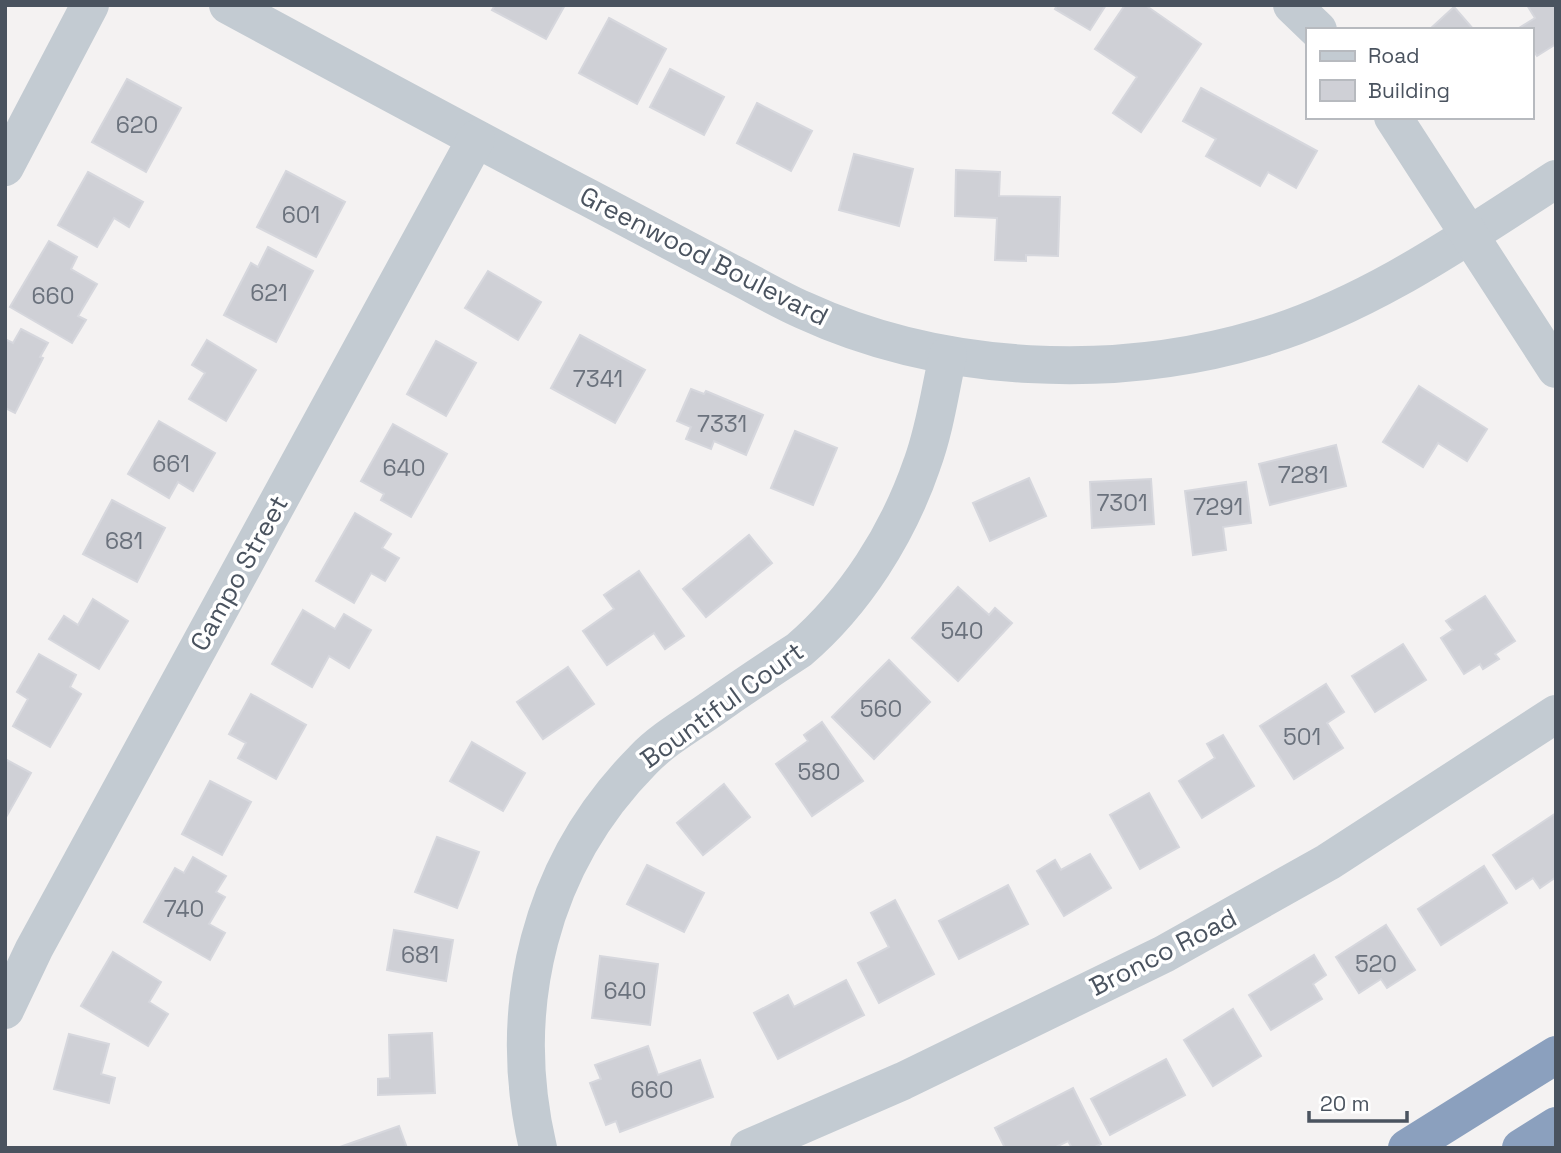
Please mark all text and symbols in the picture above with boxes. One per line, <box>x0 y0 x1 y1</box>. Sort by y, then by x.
legend <box>1306 28 1533 119</box>
text: Road <box>1368 42 1420 69</box>
text: Building <box>1368 77 1450 104</box>
house number: 620 <box>116 110 158 140</box>
street label: Greenwood Boulevard <box>574 179 834 333</box>
house number: 601 <box>282 200 320 230</box>
house number: 621 <box>250 278 288 308</box>
house number: 660 <box>32 281 74 311</box>
house number: 7341 <box>573 364 623 394</box>
house number: 7331 <box>697 409 747 439</box>
house number: 661 <box>152 449 190 479</box>
house number: 640 <box>382 453 426 483</box>
house number: 7281 <box>1278 460 1328 490</box>
house number: 7301 <box>1096 488 1148 518</box>
street label: Campo Street <box>182 489 296 657</box>
house number: 7291 <box>1193 492 1243 522</box>
house number: 681 <box>105 526 143 556</box>
house number: 540 <box>941 616 983 646</box>
street label: Bountiful Court <box>634 634 810 776</box>
house number: 560 <box>860 694 902 724</box>
house number: 501 <box>1283 722 1321 752</box>
house number: 580 <box>798 757 840 787</box>
house number: 740 <box>164 894 204 924</box>
street label: Bronco Road <box>1084 900 1242 1004</box>
house number: 681 <box>401 940 439 970</box>
house number: 520 <box>1355 949 1397 979</box>
house number: 640 <box>603 976 647 1006</box>
house number: 660 <box>631 1075 673 1105</box>
scale bar <box>1309 1080 1407 1124</box>
text: 20 m <box>1320 1090 1370 1117</box>

